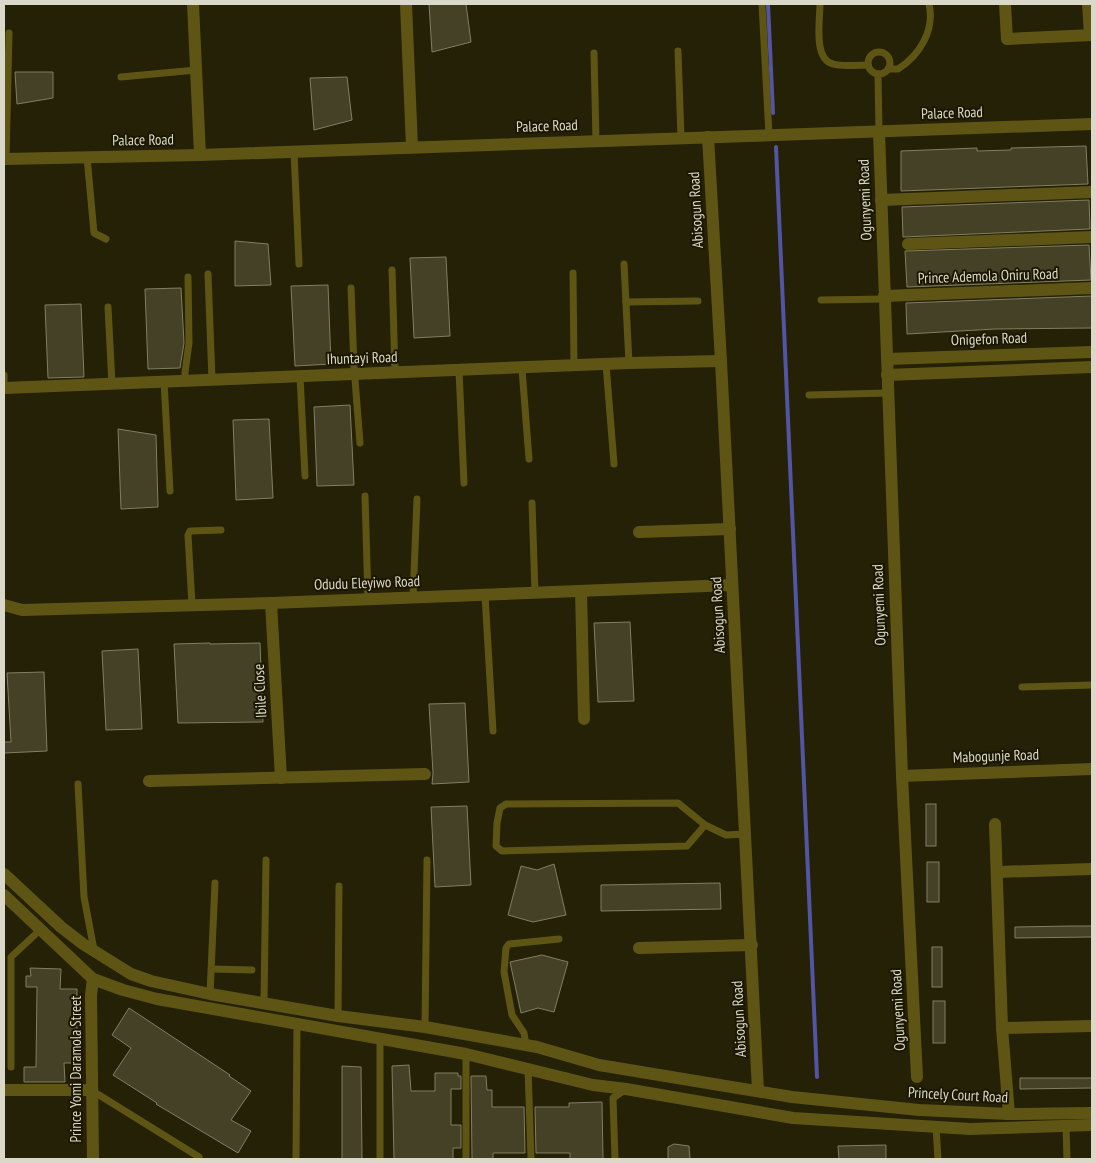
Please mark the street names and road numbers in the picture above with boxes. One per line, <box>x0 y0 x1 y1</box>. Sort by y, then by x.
street label: Palace Road <box>921 102 983 123</box>
street label: Palace Road <box>516 115 578 136</box>
street label: Palace Road <box>112 129 174 150</box>
street label: Ogunyemi Road <box>854 159 875 241</box>
street label: Abisogun Road <box>684 171 707 249</box>
street label: Prince Ademola Oniru Road <box>917 264 1059 287</box>
street label: Onigefon Road <box>951 328 1027 349</box>
street label: Ihuntayi Road <box>326 347 398 368</box>
street label: Ogunyemi Road <box>868 564 889 646</box>
street label: Odudu Eleyiwo Road <box>314 571 420 594</box>
street label: Abisogun Road <box>706 576 729 654</box>
street label: Ibile Close <box>249 663 270 719</box>
street label: Mabogunje Road <box>953 744 1039 767</box>
street label: Ogunyemi Road <box>886 969 909 1051</box>
street label: Abisogun Road <box>727 980 750 1058</box>
street label: Prince Yomi Daramola Street <box>66 996 85 1142</box>
street label: Princely Court Road <box>907 1082 1009 1107</box>

